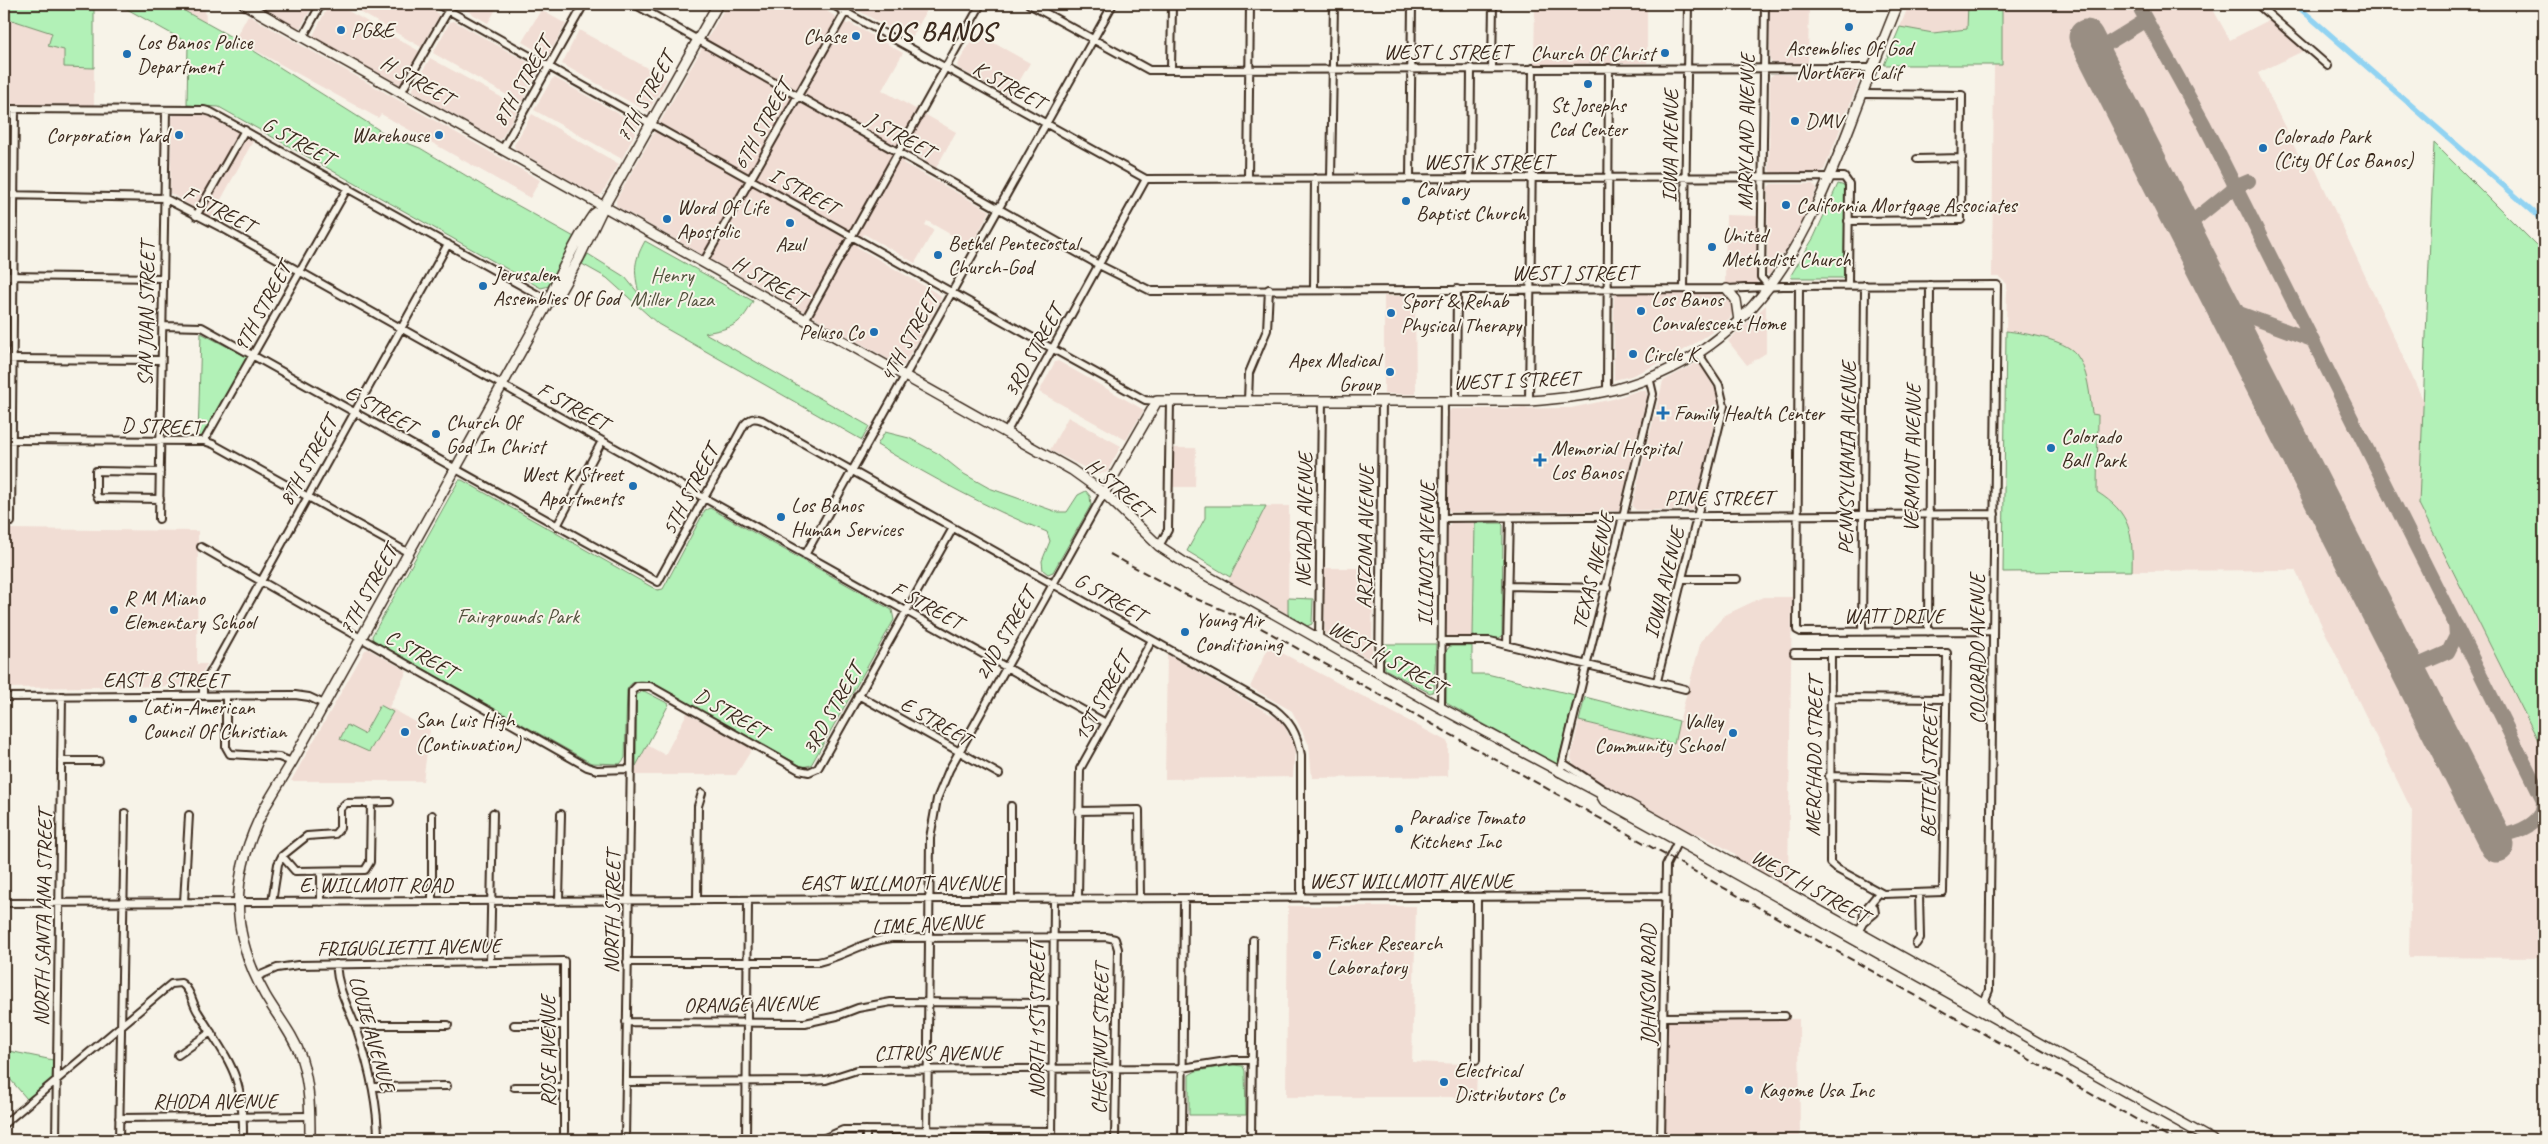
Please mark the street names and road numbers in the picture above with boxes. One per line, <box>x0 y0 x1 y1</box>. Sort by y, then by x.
street label: 8TH STREET <box>486 28 560 131</box>
street label: WEST L STREET <box>1384 39 1516 65</box>
street label: 7TH STREET <box>610 43 683 146</box>
street label: H STREET <box>376 49 462 114</box>
street label: MARYLAND AVENUE <box>1732 51 1760 211</box>
street label: K STREET <box>969 55 1054 118</box>
street label: 6TH STREET <box>727 71 800 174</box>
street label: IOWA AVENUE <box>1656 86 1684 203</box>
street label: J STREET <box>861 105 943 167</box>
street label: G STREET <box>258 111 343 174</box>
street label: WEST K STREET <box>1424 149 1558 175</box>
street label: I STREET <box>765 161 847 223</box>
street label: F STREET <box>179 179 264 241</box>
street label: SAN JUAN STREET <box>132 236 160 386</box>
street label: H STREET <box>728 249 815 313</box>
street label: 9TH STREET <box>227 253 300 356</box>
street label: WEST J STREET <box>1512 260 1642 286</box>
street label: 4TH STREET <box>874 283 947 386</box>
street label: 3RD STREET <box>997 296 1071 401</box>
street label: PENNSYLVANIA AVENUE <box>1832 358 1862 555</box>
street label: WEST I STREET <box>1453 365 1584 395</box>
street label: F STREET <box>533 376 618 439</box>
street label: E STREET <box>341 379 425 441</box>
street label: VERMONT AVENUE <box>1898 381 1926 532</box>
street label: 8TH STREET <box>273 407 346 510</box>
street label: D STREET <box>121 412 207 441</box>
street label: 5TH STREET <box>655 436 727 539</box>
street label: NEVADA AVENUE <box>1290 450 1318 587</box>
street label: H STREET <box>1081 452 1161 527</box>
street label: ARIZONA AVENUE <box>1351 463 1379 609</box>
street label: ILLINOIS AVENUE <box>1412 479 1440 626</box>
street label: PINE STREET <box>1665 485 1779 511</box>
street label: TEXAS AVENUE <box>1566 507 1621 632</box>
street label: IOWA AVENUE <box>1638 522 1691 641</box>
street label: 7TH STREET <box>333 536 406 639</box>
street label: G STREET <box>1070 566 1155 630</box>
street label: COLORADO AVENUE <box>1964 571 1990 724</box>
street label: F STREET <box>887 575 972 638</box>
street label: 2ND STREET <box>968 579 1044 684</box>
street label: WATT DRIVE <box>1844 603 1947 629</box>
street label: WEST H STREET <box>1324 614 1455 702</box>
street label: C STREET <box>381 623 466 687</box>
street label: 1ST STREET <box>1067 644 1139 746</box>
street label: 3RD STREET <box>796 655 871 759</box>
street label: EAST B STREET <box>103 667 231 693</box>
street label: MERCHADO STREET <box>1800 672 1828 837</box>
street label: D STREET <box>690 682 777 747</box>
street label: E STREET <box>896 690 980 754</box>
street label: BETTEN STREET <box>1915 701 1943 838</box>
street label: NORTH SANTA ANA STREET <box>28 805 58 1026</box>
street label: WEST H STREET <box>1747 843 1878 931</box>
street label: NORTH STREET <box>598 845 626 973</box>
street label: WEST WILLMOTT AVENUE <box>1309 868 1516 894</box>
street label: EAST WILLMOTT AVENUE <box>800 870 1004 896</box>
street label: E. WILLMOTT ROAD <box>299 872 455 898</box>
street label: LIME AVENUE <box>871 908 987 940</box>
street label: JOHNSON ROAD <box>1635 923 1661 1046</box>
street label: FRIGUGLIETTI AVENUE <box>317 932 504 962</box>
street label: NORTH 1ST STREET <box>1024 936 1050 1098</box>
street label: CHESTNUT STREET <box>1086 959 1114 1114</box>
street label: LOUIE AVENUE <box>343 973 401 1096</box>
street label: ORANGE AVENUE <box>683 990 821 1018</box>
street label: ROSE AVENUE <box>535 993 561 1107</box>
street label: CITRUS AVENUE <box>874 1040 1004 1066</box>
street label: RHODA AVENUE <box>153 1088 280 1114</box>

